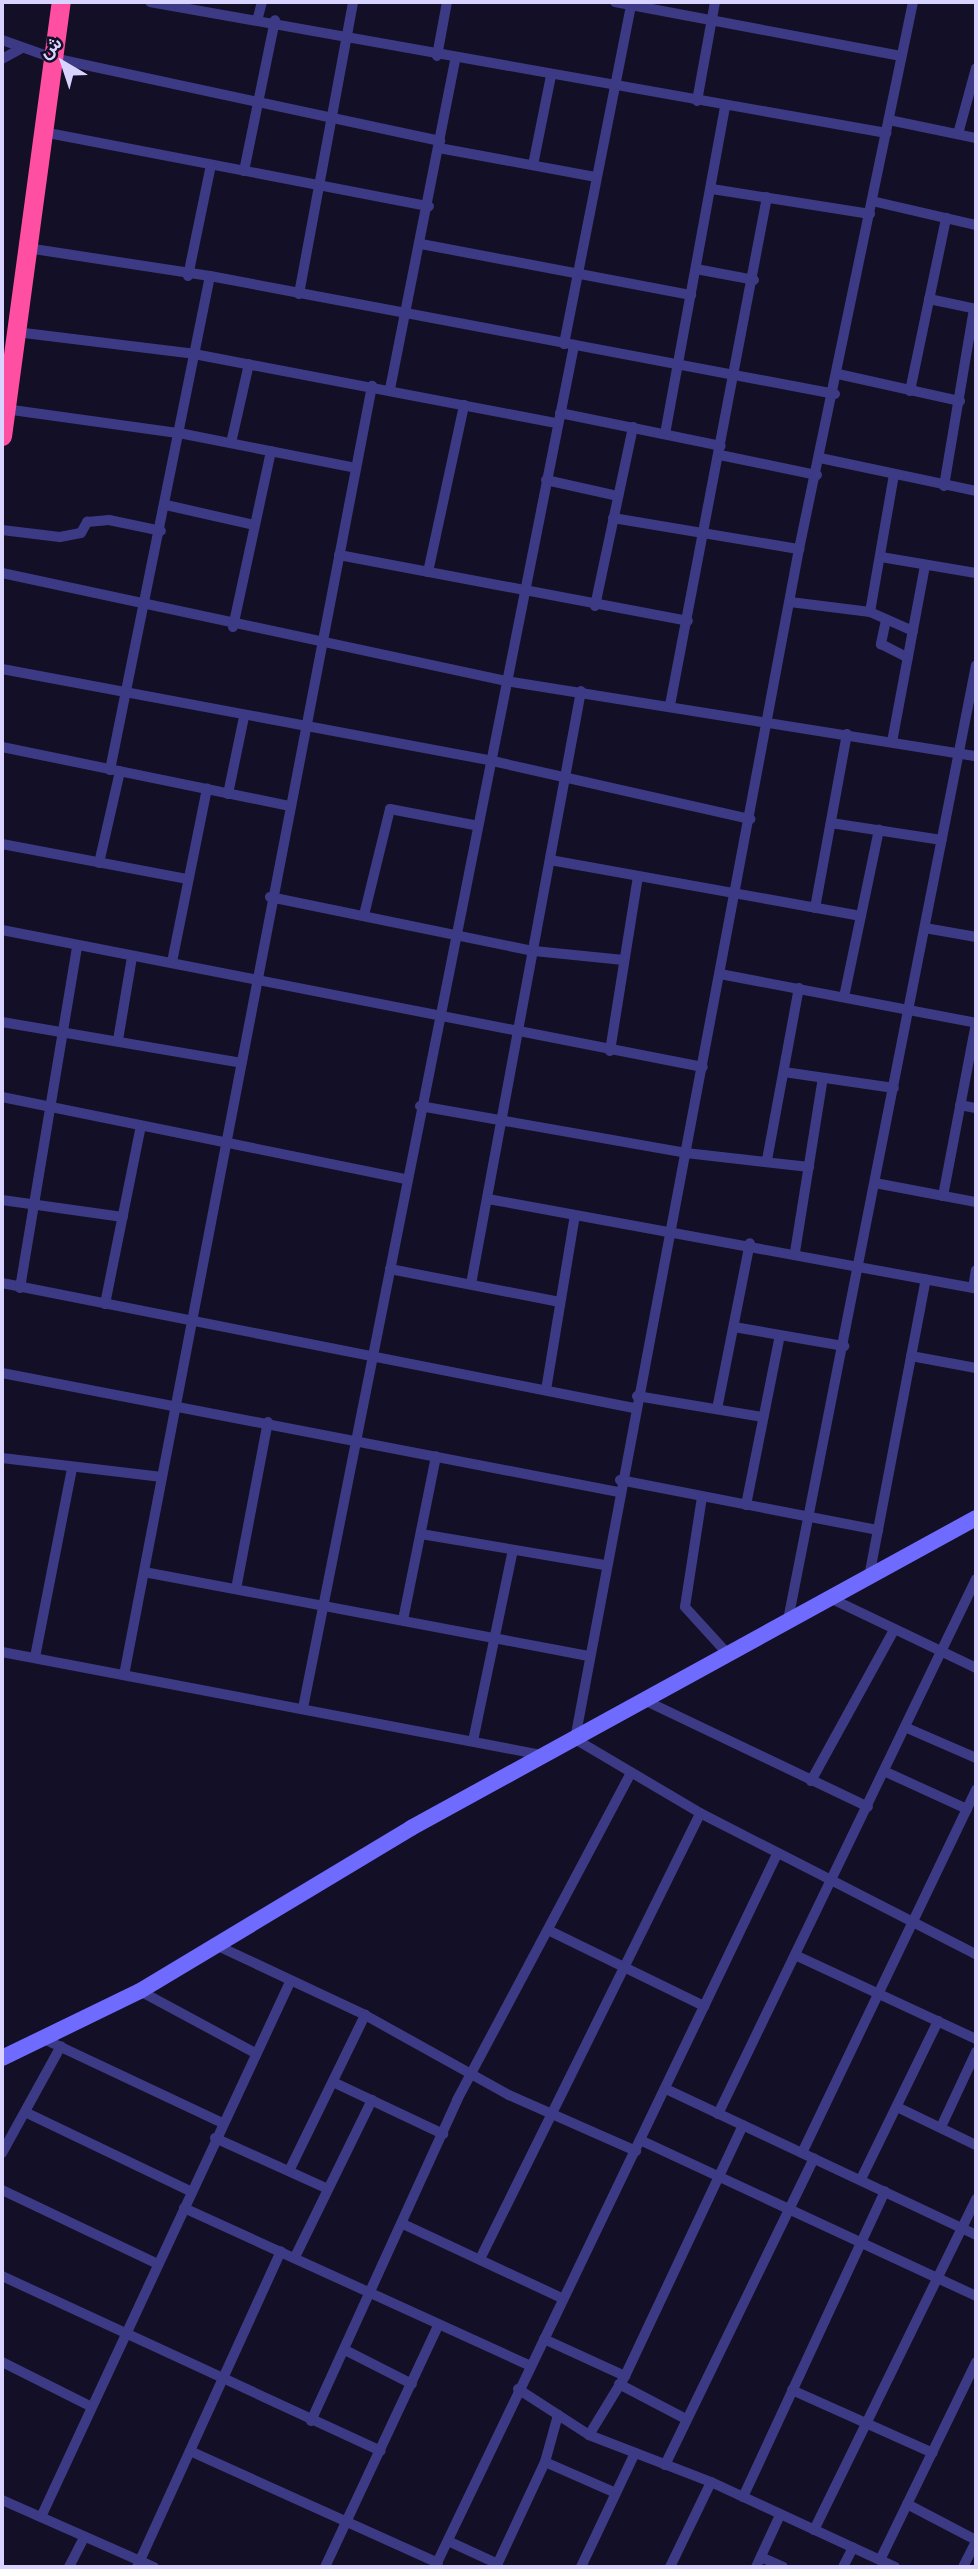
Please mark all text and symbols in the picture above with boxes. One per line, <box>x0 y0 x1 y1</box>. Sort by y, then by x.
north arrow <box>28 28 98 98</box>
text: ش <box>33 30 66 63</box>

